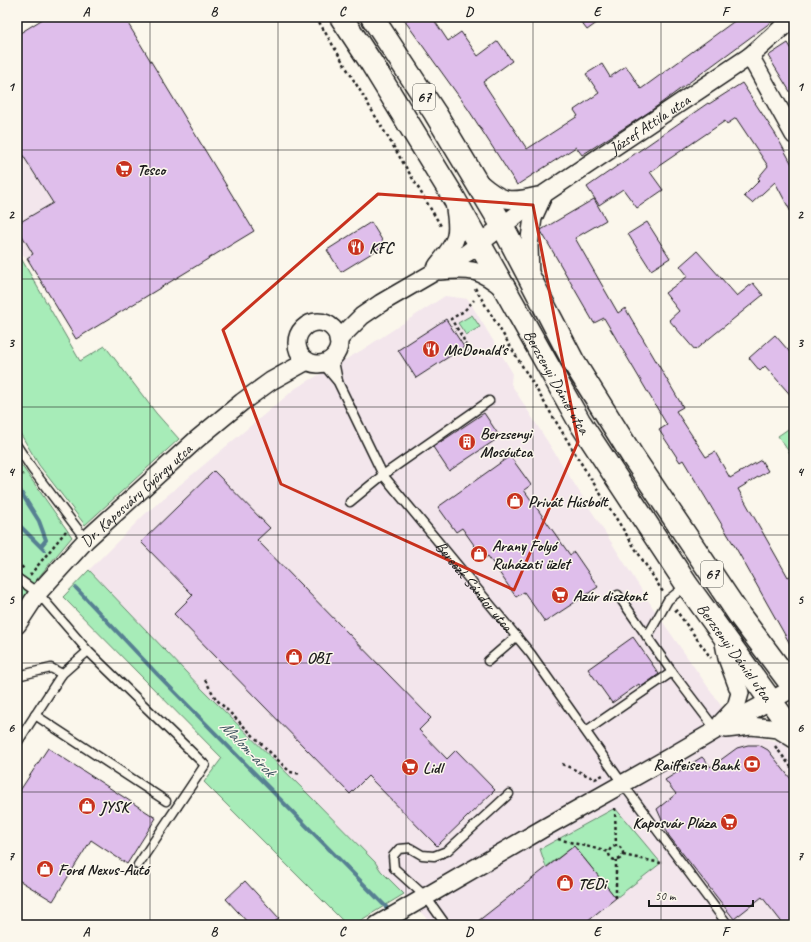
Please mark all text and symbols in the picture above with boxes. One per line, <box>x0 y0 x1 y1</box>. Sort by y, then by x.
text: A <box>83 4 91 20</box>
text: B <box>211 4 219 20</box>
text: C <box>339 4 347 20</box>
text: D <box>465 4 474 20</box>
text: E <box>594 4 603 20</box>
text: F <box>722 4 731 20</box>
text: 1 <box>8 79 16 95</box>
text: 1 <box>797 79 805 95</box>
road number: 67 <box>413 84 435 110</box>
street label: József Attila utca <box>605 89 695 159</box>
supermarket icon: Tesco <box>114 159 134 179</box>
place label: Tesco <box>137 160 168 180</box>
text: 2 <box>8 207 15 223</box>
text: 2 <box>797 207 804 223</box>
restaurant icon: KFC <box>346 237 366 257</box>
place label: KFC <box>369 238 395 258</box>
street label: Berzsenyi Dániel utca <box>519 326 594 439</box>
text: 3 <box>8 335 15 351</box>
text: 3 <box>797 335 804 351</box>
restaurant icon: McDonald's <box>421 339 441 359</box>
place label: McDonald's <box>444 340 509 360</box>
place label: Berzsenyi Mosóutca <box>480 424 534 462</box>
building icon: Berzsenyi Mosóutca <box>457 432 477 452</box>
street label: Dr. Kaposváry György utca <box>76 439 198 551</box>
text: 4 <box>8 464 16 480</box>
text: 4 <box>797 464 805 480</box>
shop icon: Privát Húsbolt <box>505 491 525 511</box>
place label: Privát Húsbolt <box>528 492 609 512</box>
place label: Arany Folyó Ruházati üzlet <box>492 536 572 574</box>
street label: Bereczk Sándor utca <box>431 537 518 637</box>
shop icon: Arany Folyó Ruházati üzlet <box>469 544 489 564</box>
road number: 67 <box>701 561 723 587</box>
supermarket icon: Azúr diszkont <box>550 585 570 605</box>
place label: Azúr diszkont <box>573 586 648 606</box>
text: 5 <box>8 592 15 608</box>
text: 5 <box>797 592 804 608</box>
street label: Berzsenyi Dániel utca <box>692 599 777 706</box>
shop icon: OBI <box>284 647 304 667</box>
place label: OBI <box>307 648 333 668</box>
water label: Malom-árok <box>216 716 282 783</box>
text: 6 <box>8 720 15 736</box>
text: 6 <box>797 720 804 736</box>
bank icon: Raiffeisen Bank <box>742 754 762 774</box>
place label: Raiffeisen Bank <box>653 755 741 775</box>
supermarket icon: Lidl <box>400 757 420 777</box>
place label: Lidl <box>423 758 446 778</box>
shop icon: JYSK <box>77 796 97 816</box>
place label: JYSK <box>99 797 133 817</box>
supermarket icon: Kaposvár Pláza <box>719 812 739 832</box>
place label: Kaposvár Pláza <box>633 813 718 833</box>
text: 7 <box>8 848 15 864</box>
text: 7 <box>797 848 804 864</box>
shop icon: Ford Nexus-Autó <box>35 859 55 879</box>
place label: Ford Nexus-Autó <box>58 860 151 880</box>
shop icon: TEDi <box>555 873 575 893</box>
place label: TEDi <box>578 874 608 894</box>
scale bar <box>649 882 753 908</box>
text: 50 m <box>655 888 677 904</box>
text: A <box>83 924 91 940</box>
text: B <box>211 924 219 940</box>
text: C <box>339 924 347 940</box>
text: D <box>465 924 474 940</box>
text: E <box>594 924 603 940</box>
text: F <box>722 924 731 940</box>

